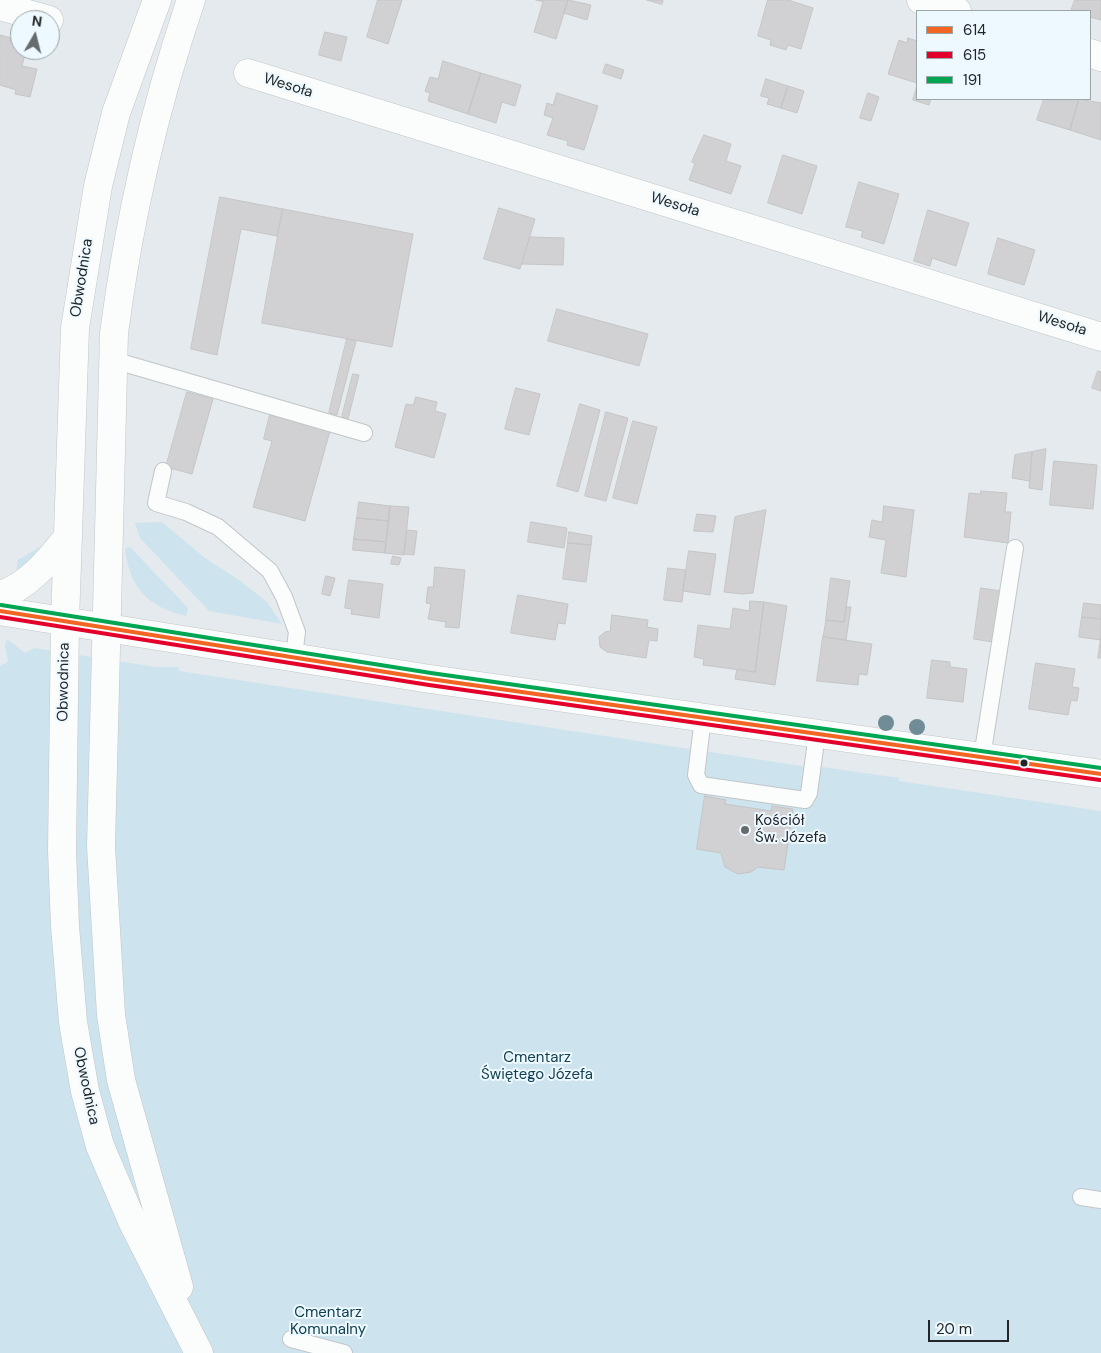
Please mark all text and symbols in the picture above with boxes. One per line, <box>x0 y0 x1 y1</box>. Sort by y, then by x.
north arrow <box>10 10 60 60</box>
legend <box>916 10 1091 100</box>
text: N <box>31 12 43 31</box>
text: 614 <box>963 20 986 40</box>
text: 615 <box>963 45 986 65</box>
street label: Wesoła <box>261 70 315 102</box>
text: 191 <box>963 70 982 90</box>
street label: Wesoła <box>648 189 702 221</box>
street label: Obwodnica <box>67 238 97 318</box>
street label: Wesoła <box>1035 308 1089 340</box>
street label: Obwodnica <box>54 642 74 722</box>
unlabelled marker <box>1019 758 1029 768</box>
place label: Kościół Św. Józefa <box>755 812 826 847</box>
marker: Kościół Św. Józefa <box>739 824 751 836</box>
street label: Obwodnica <box>69 1045 103 1127</box>
park label: Cmentarz Świętego Józefa <box>481 1049 593 1084</box>
park label: Cmentarz Komunalny <box>290 1304 366 1339</box>
scale bar <box>931 1310 1012 1342</box>
text: 20 m <box>936 1319 972 1339</box>

